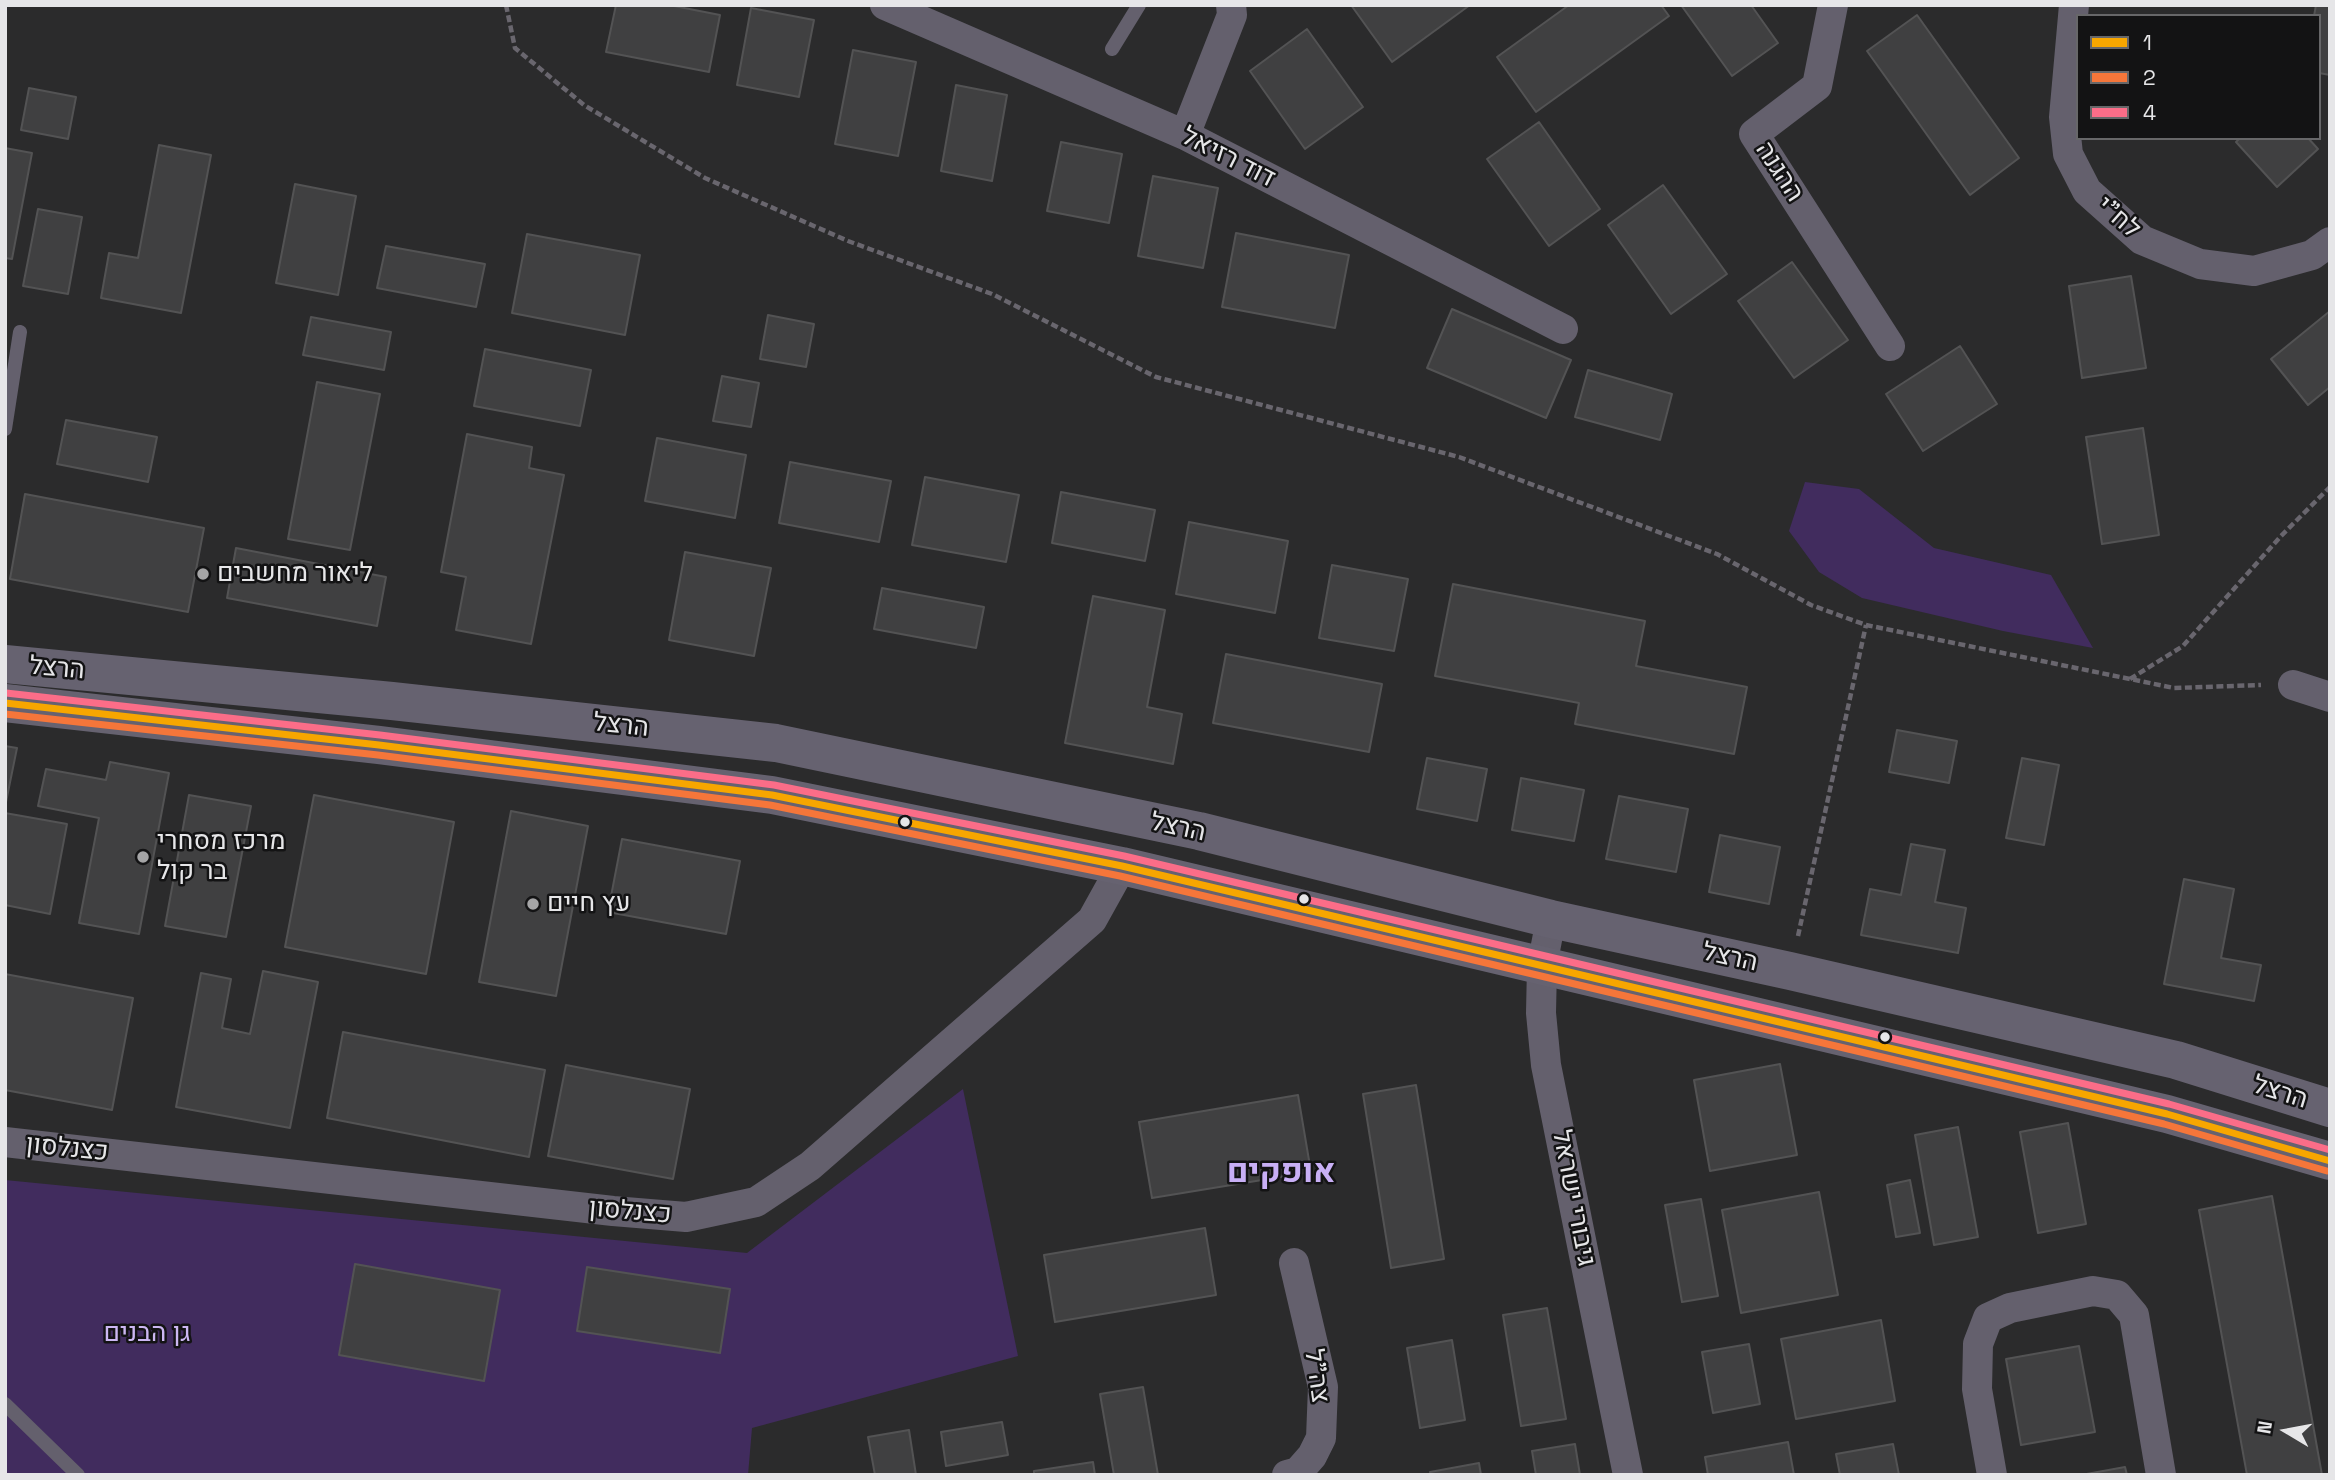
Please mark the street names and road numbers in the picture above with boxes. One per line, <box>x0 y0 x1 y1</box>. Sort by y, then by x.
street label: דוד רזיאל <box>1176 121 1280 195</box>
street label: ההגנה <box>1748 136 1810 208</box>
street label: לח"י <box>2090 190 2146 246</box>
street label: הרצל <box>28 651 86 687</box>
street label: הרצל <box>592 708 650 744</box>
street label: הרצל <box>1148 807 1208 849</box>
street label: הרצל <box>1700 937 1760 979</box>
street label: הרצל <box>2249 1070 2311 1116</box>
street label: גיבורי ישראל <box>1545 1127 1601 1269</box>
street label: כצנלסון <box>24 1129 110 1169</box>
street label: כצנלסון <box>587 1193 673 1231</box>
street label: צה"ל <box>1297 1347 1335 1405</box>

